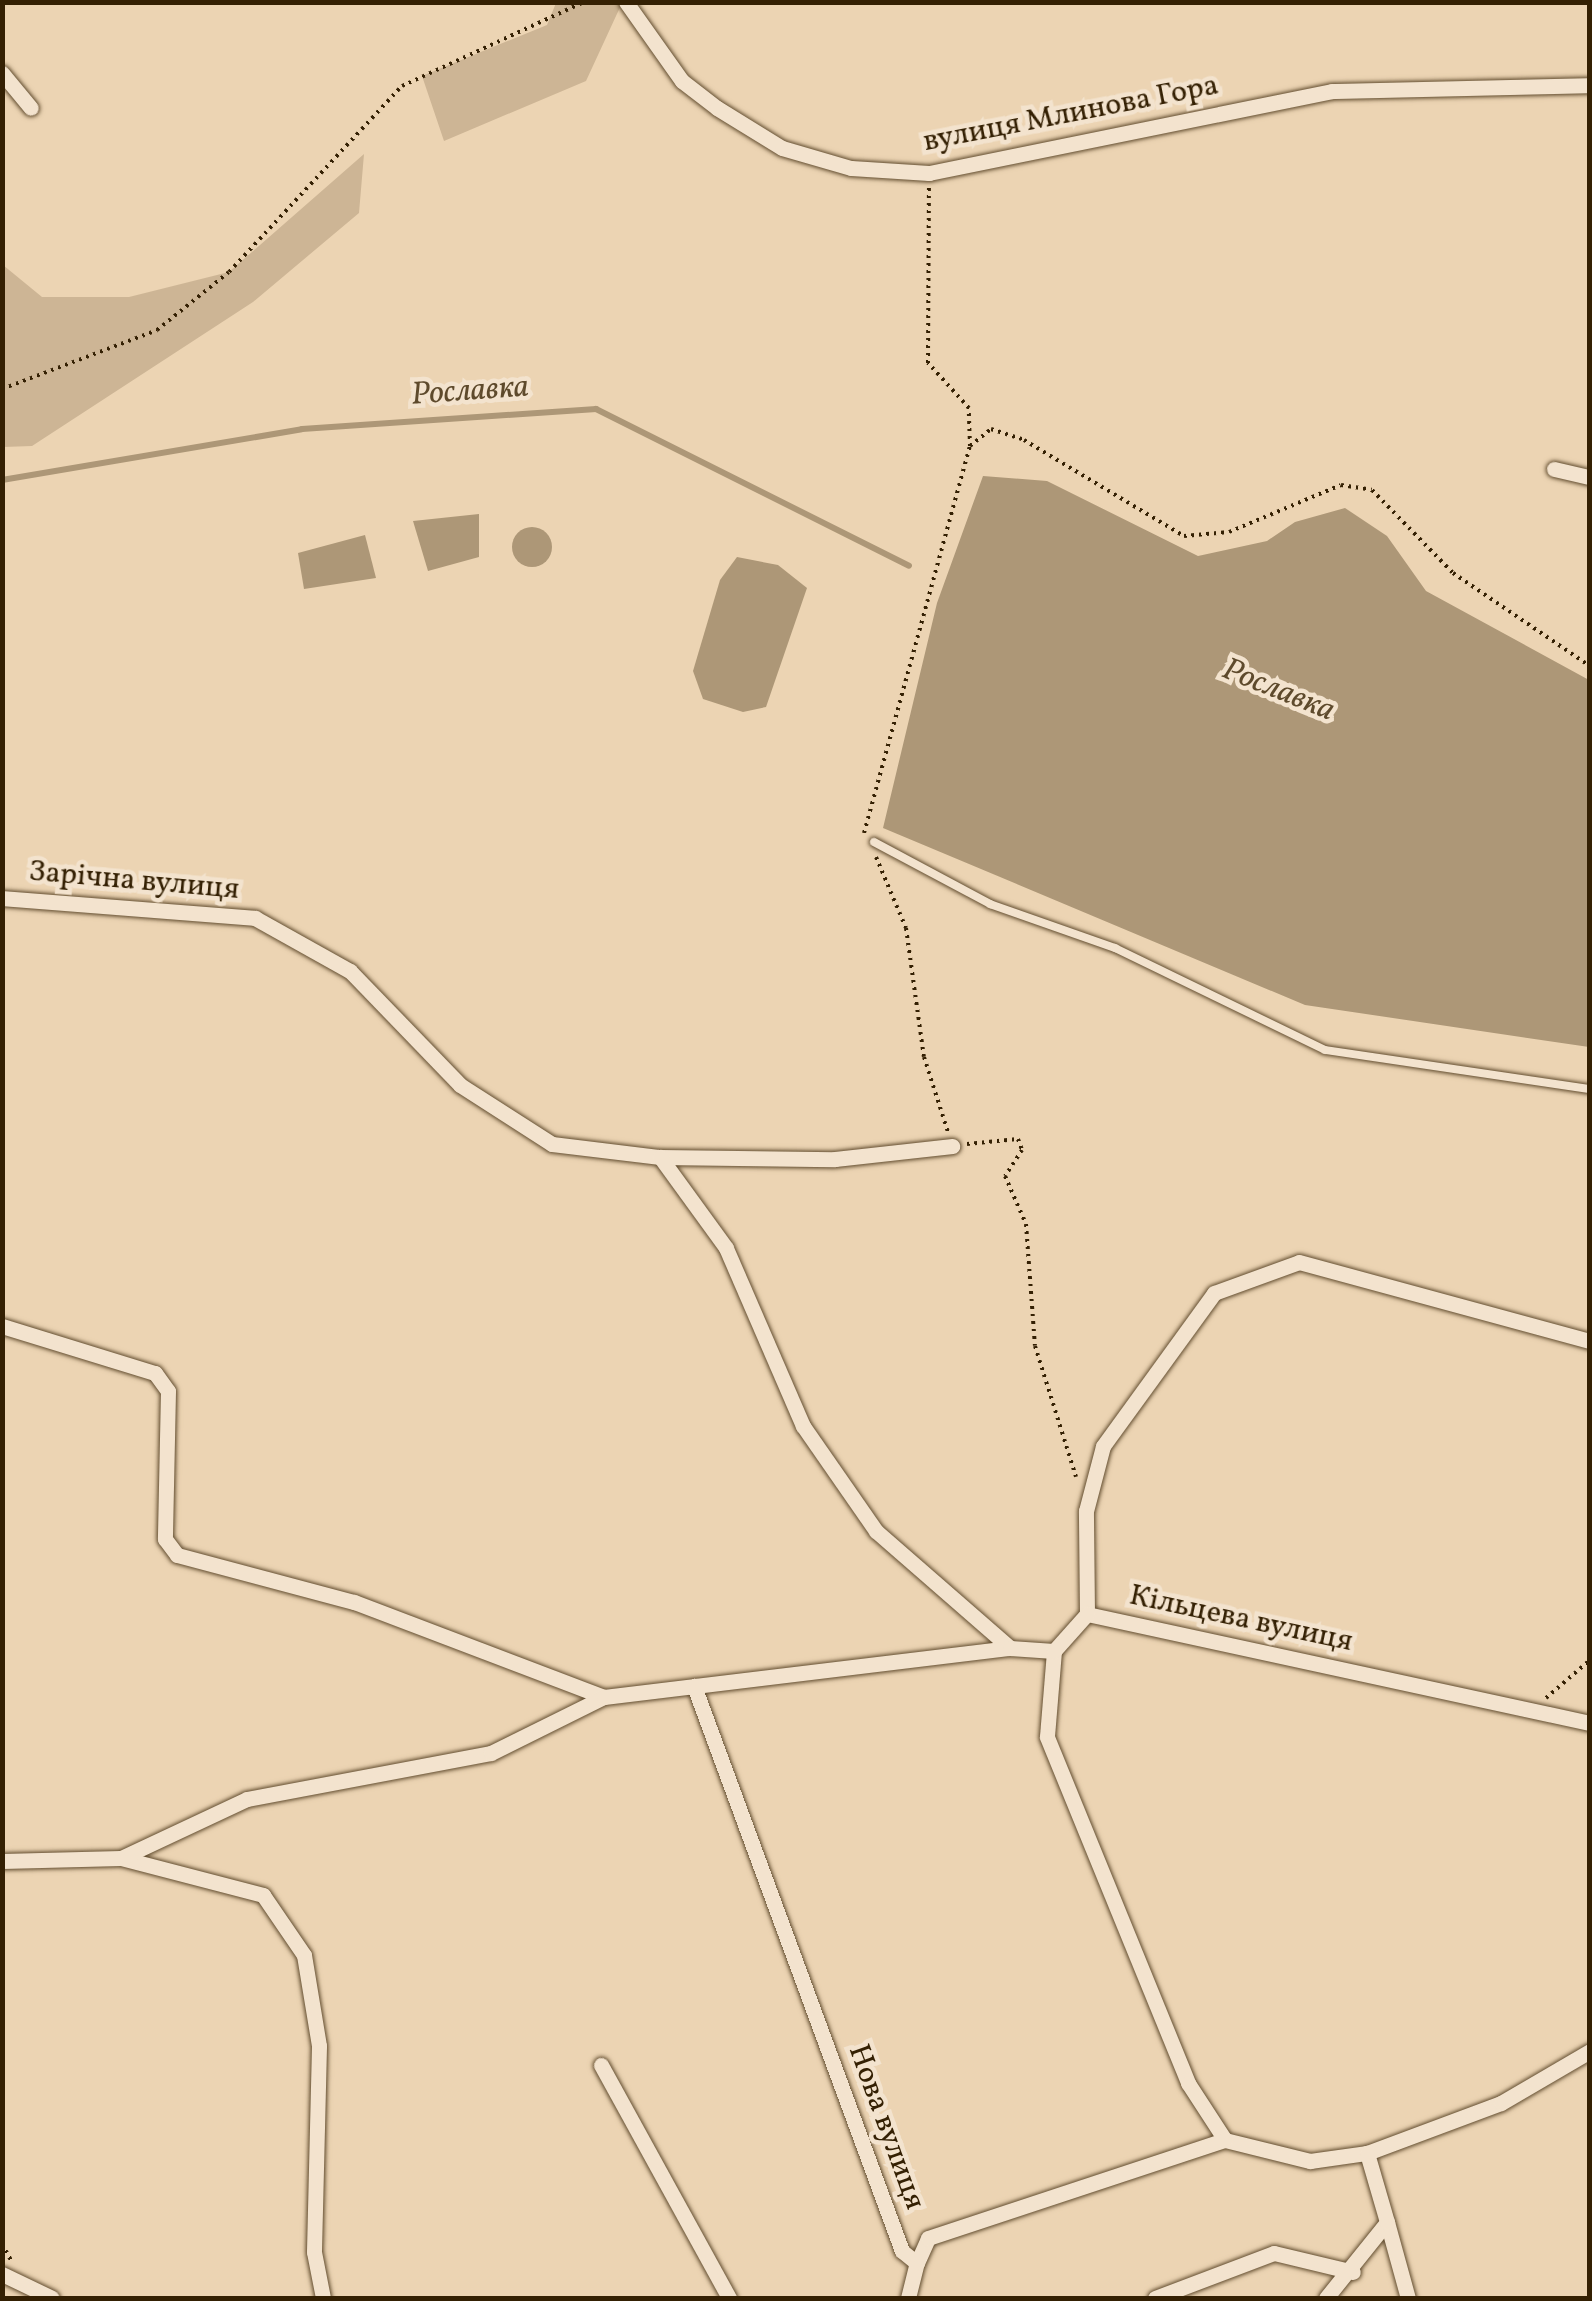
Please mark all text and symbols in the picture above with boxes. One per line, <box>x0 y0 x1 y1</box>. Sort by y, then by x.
street label: вулиця Млинова Гора <box>920 68 1222 160</box>
water label: Рославка <box>410 369 530 415</box>
water label: Рославка <box>1216 651 1340 731</box>
street label: Зарічна вулиця <box>27 854 241 908</box>
street label: Кільцева вулиця <box>1126 1578 1356 1660</box>
street label: Нова вулиця <box>840 2040 932 2214</box>

